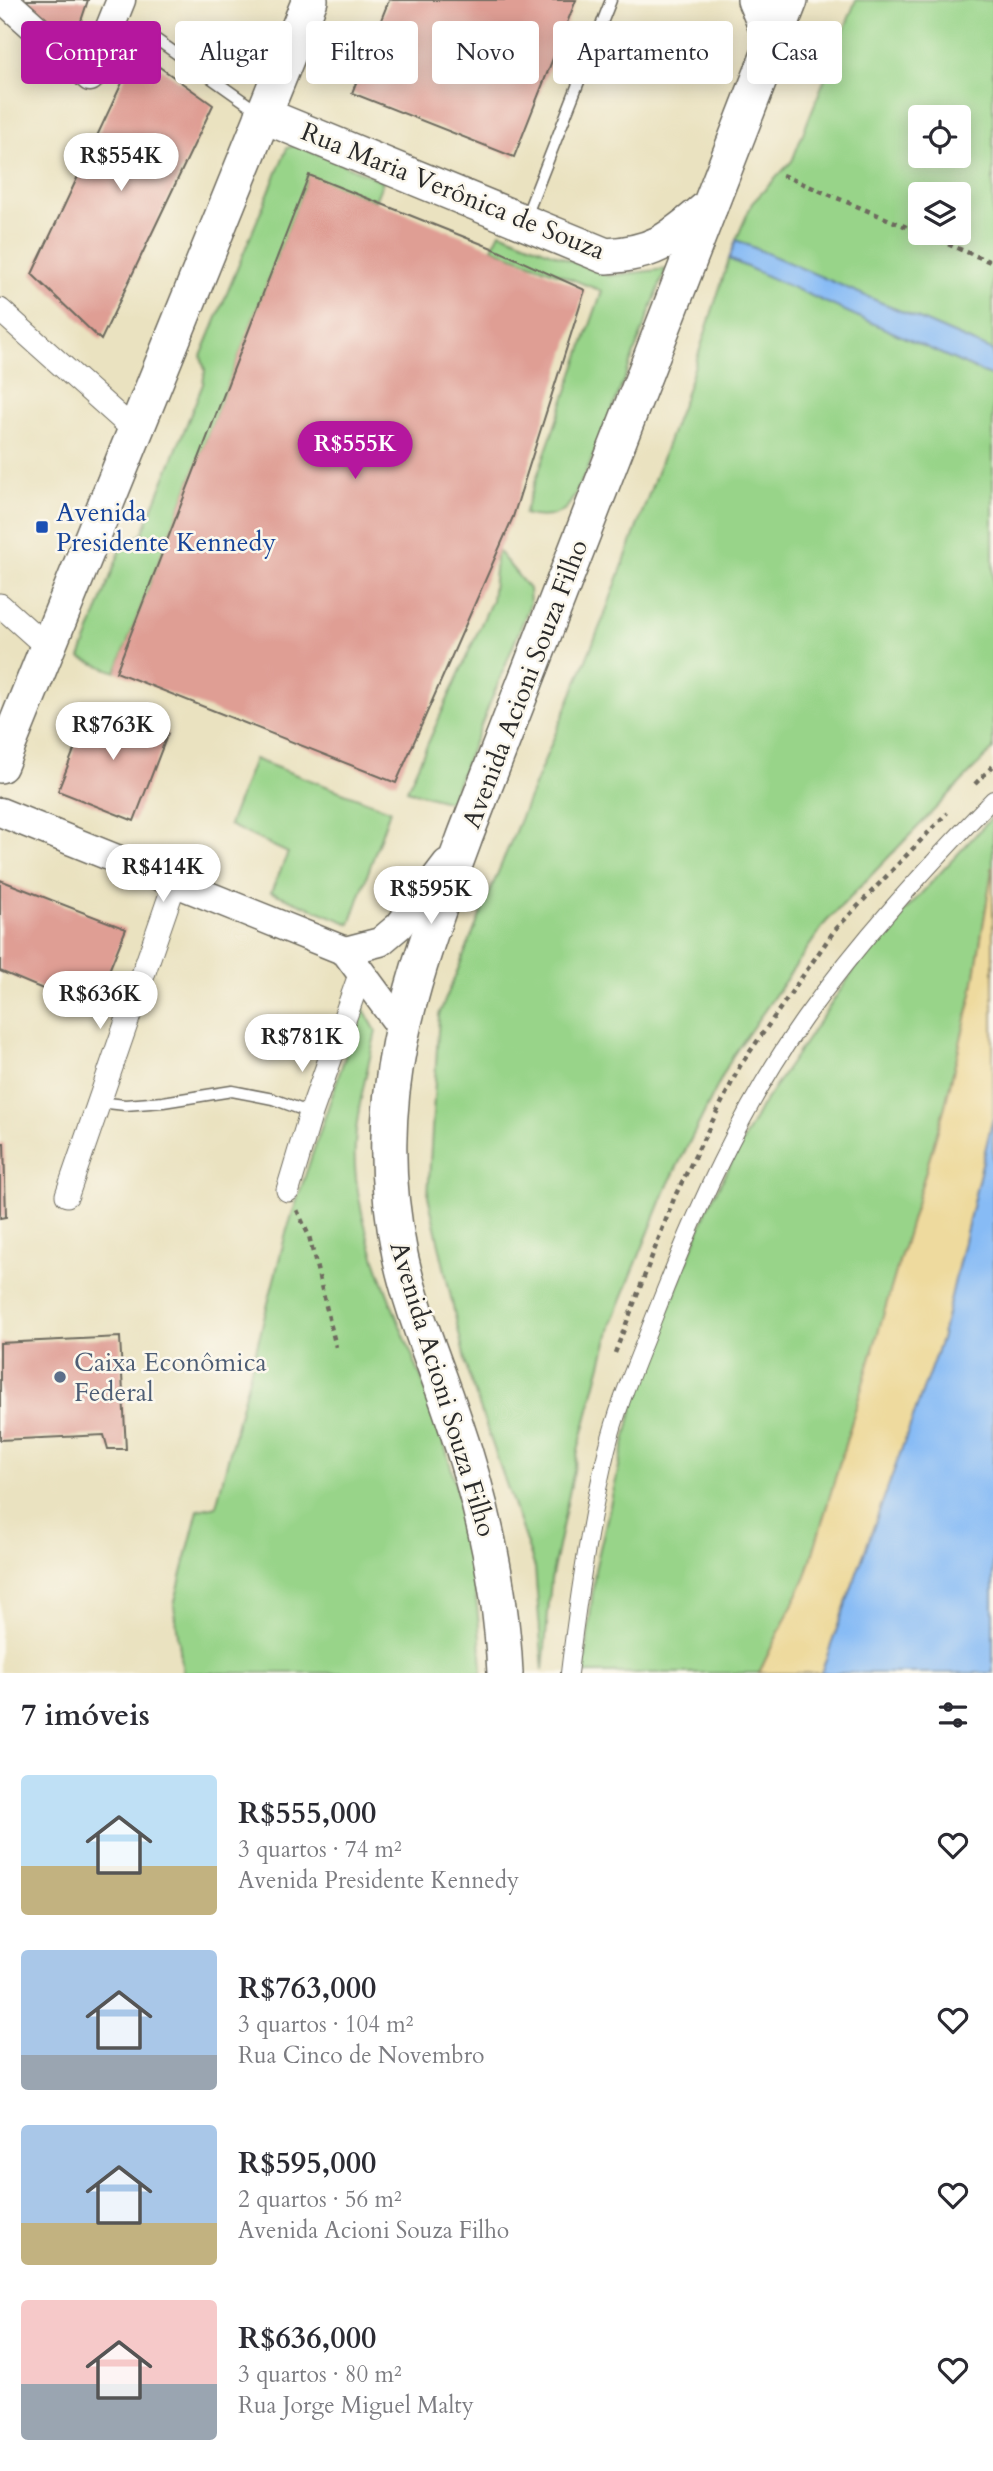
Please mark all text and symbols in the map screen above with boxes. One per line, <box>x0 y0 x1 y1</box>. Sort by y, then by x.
chip: Comprar <box>21 21 161 84</box>
chip: Alugar <box>175 21 292 84</box>
chip: Filtros <box>306 21 418 84</box>
chip: Novo <box>432 21 539 84</box>
chip: Apartamento <box>553 21 733 84</box>
chip: Casa <box>747 21 842 84</box>
map controls <box>908 105 971 245</box>
button: locate <box>908 105 971 168</box>
street label: Rua Maria Verônica de Souza <box>296 114 610 268</box>
pin: R$554K <box>64 134 178 193</box>
text: R$554K <box>80 140 162 171</box>
button: layers <box>908 182 971 245</box>
pin: R$555K <box>298 421 412 481</box>
text: R$555K <box>314 428 396 459</box>
place label: Avenida Presidente Kennedy <box>56 495 276 560</box>
marker: Avenida Presidente Kennedy <box>34 519 50 535</box>
street label: Avenida Acioni Souza Filho <box>454 535 596 833</box>
pin: R$763K <box>56 702 170 762</box>
text: R$763K <box>72 709 154 740</box>
pin: R$414K <box>106 844 220 904</box>
text: R$414K <box>122 851 204 882</box>
pin: R$595K <box>374 866 488 926</box>
text: R$595K <box>390 873 472 904</box>
pin: R$636K <box>43 972 157 1031</box>
text: R$636K <box>59 978 141 1009</box>
pin: R$781K <box>245 1014 359 1074</box>
text: R$781K <box>261 1021 343 1052</box>
street label: Avenida Acioni Souza Filho <box>381 1237 505 1541</box>
place label: Caixa Econômica Federal <box>74 1345 267 1410</box>
marker: Caixa Econômica Federal <box>52 1369 68 1385</box>
text: 7 imóveis <box>21 1695 150 1736</box>
icon: filters <box>934 1696 972 1734</box>
text: R$555,000 <box>238 1793 376 1834</box>
icon: home <box>77 1803 161 1887</box>
icon: heart <box>934 1826 972 1864</box>
text: 3 quartos · 74 m² <box>238 1834 402 1865</box>
text: Avenida Presidente Kennedy <box>238 1865 519 1896</box>
text: R$763,000 <box>238 1968 376 2009</box>
icon: home <box>77 1978 161 2062</box>
icon: heart <box>934 2001 972 2039</box>
text: 3 quartos · 104 m² <box>238 2009 413 2040</box>
text: Rua Cinco de Novembro <box>238 2040 485 2071</box>
text: R$595,000 <box>238 2143 376 2184</box>
icon: home <box>77 2153 161 2237</box>
icon: heart <box>934 2176 972 2214</box>
text: 2 quartos · 56 m² <box>238 2184 402 2215</box>
text: Avenida Acioni Souza Filho <box>238 2215 509 2246</box>
text: R$636,000 <box>238 2318 376 2359</box>
icon: home <box>77 2328 161 2412</box>
icon: heart <box>934 2351 972 2389</box>
text: 3 quartos · 80 m² <box>238 2359 402 2390</box>
text: Rua Jorge Miguel Malty <box>238 2390 474 2421</box>

